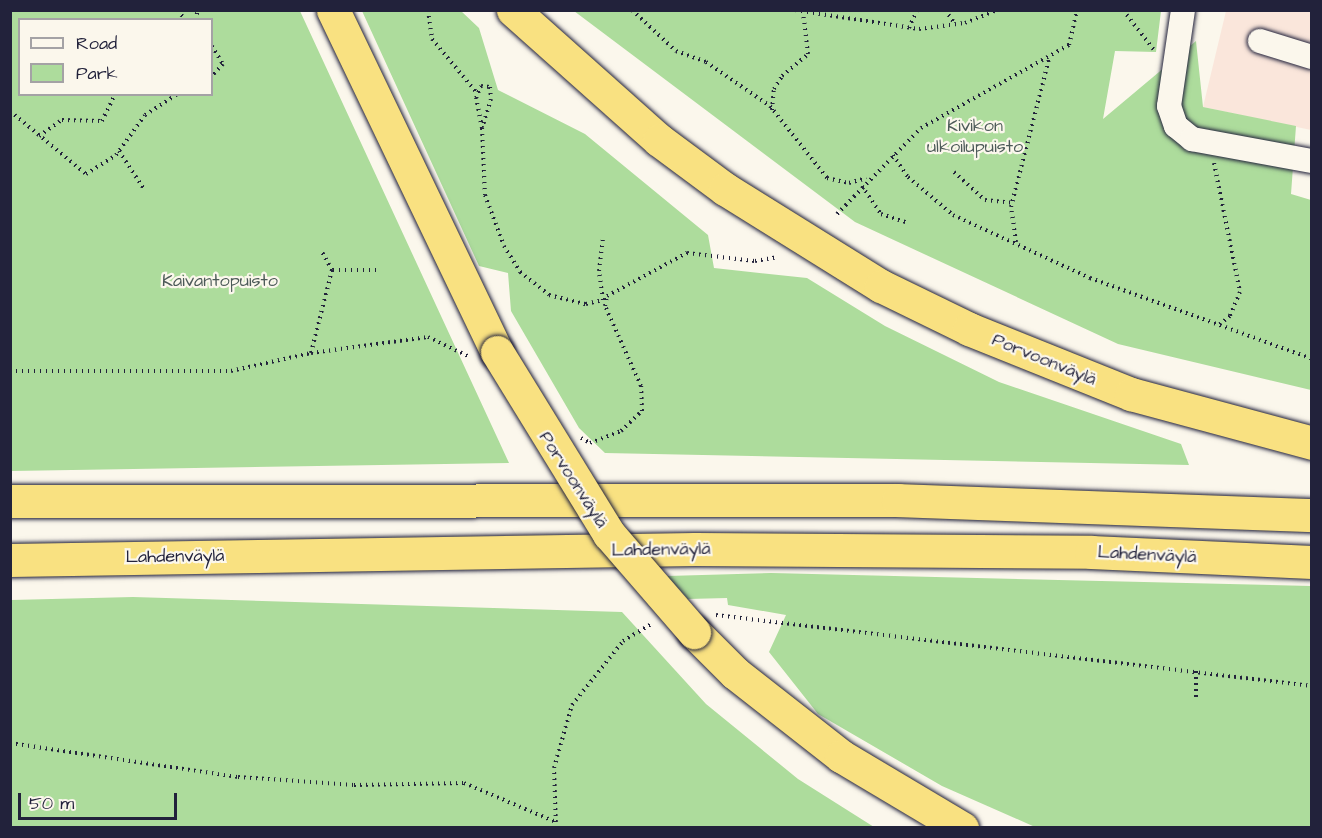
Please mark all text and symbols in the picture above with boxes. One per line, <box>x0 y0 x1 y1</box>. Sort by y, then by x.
legend <box>18 18 213 96</box>
text: Road <box>76 31 117 56</box>
text: Park <box>76 61 118 86</box>
park label: Kivikon ulkoilupuisto <box>927 116 1023 158</box>
park label: Kaivantopuisto <box>162 270 278 292</box>
street label: Porvoonväylä <box>989 329 1099 391</box>
street label: Porvoonväylä <box>534 428 612 532</box>
street label: Lahdenväylä <box>611 538 711 562</box>
street label: Lahdenväylä <box>1097 542 1197 568</box>
street label: Lahdenväylä <box>125 545 225 569</box>
scale bar <box>21 781 180 819</box>
text: 50 m <box>29 791 74 816</box>

